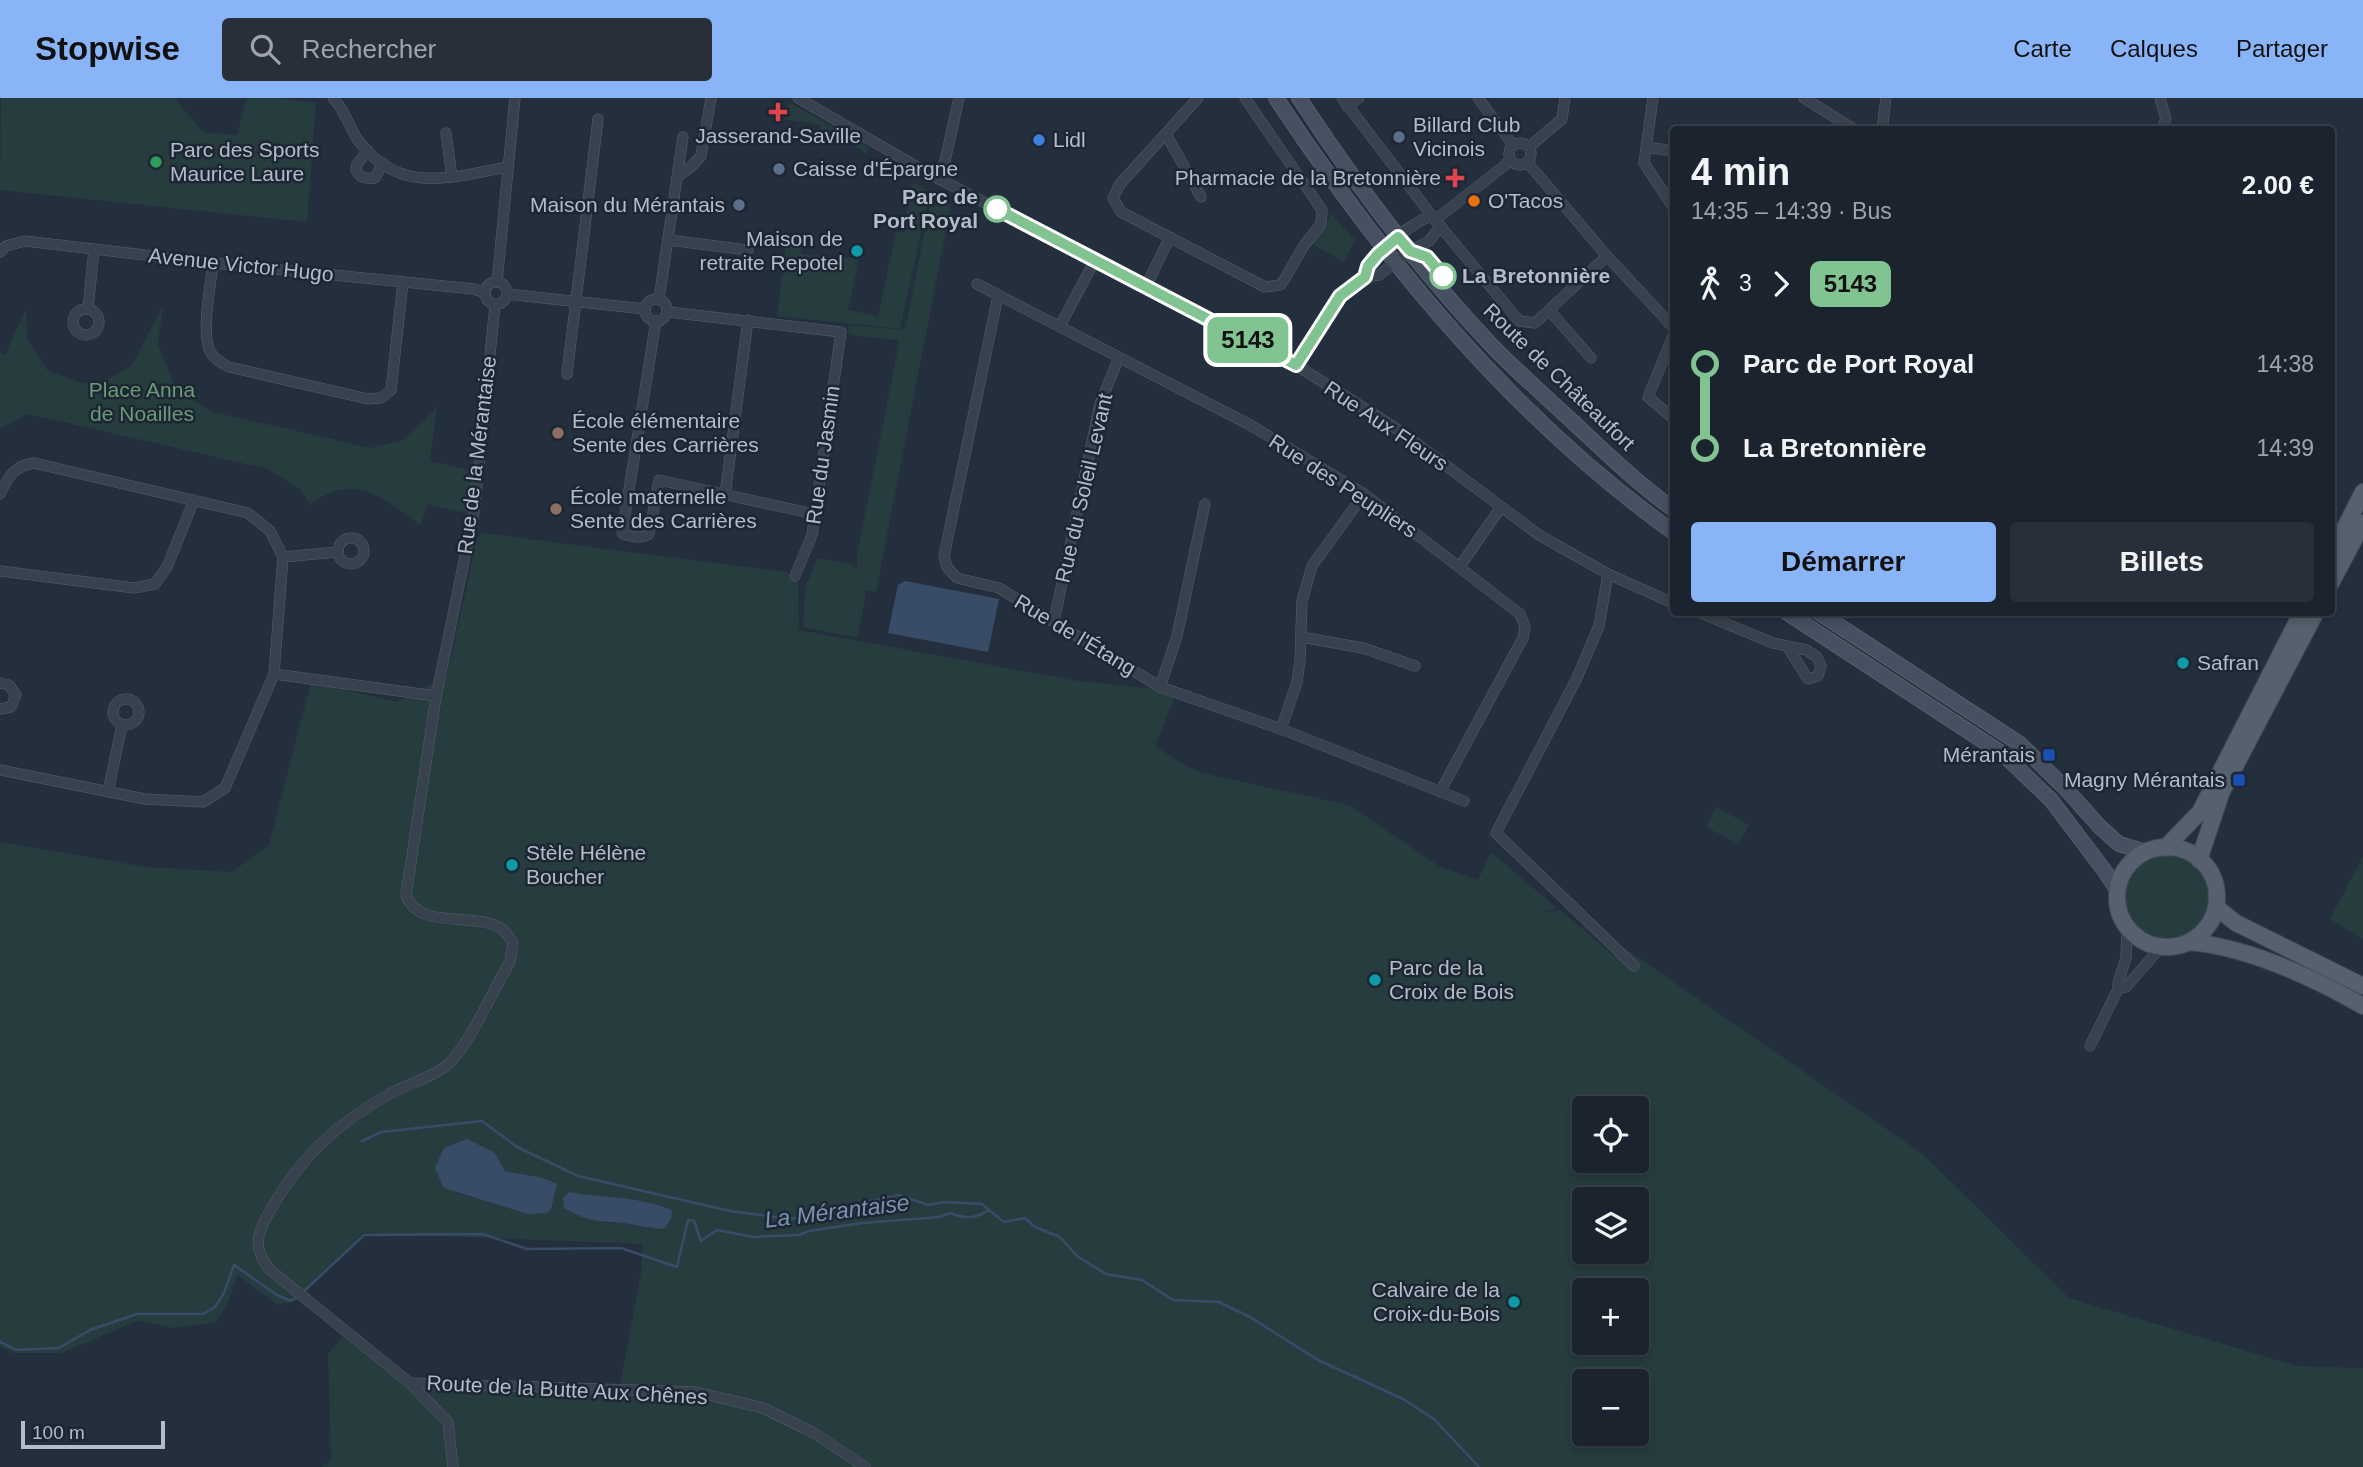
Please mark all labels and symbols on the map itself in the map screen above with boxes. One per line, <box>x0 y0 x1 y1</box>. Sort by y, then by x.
marker: Jasserand-Saville <box>770 104 786 120</box>
place label: Billard Club Vicinois <box>1413 113 1520 160</box>
place label: Jasserand-Saville <box>695 124 861 147</box>
place label: Lidl <box>1053 128 1086 151</box>
marker: Billard Club Vicinois <box>1391 129 1407 145</box>
marker: Lidl <box>1031 132 1047 148</box>
place label: Parc des Sports Maurice Laure <box>170 138 319 185</box>
marker: Parc des Sports Maurice Laure <box>148 154 164 170</box>
place label: Caisse d'Épargne <box>793 157 958 180</box>
marker: Caisse d'Épargne <box>771 161 787 177</box>
place label: Pharmacie de la Bretonnière <box>1175 166 1441 189</box>
marker: Pharmacie de la Bretonnière <box>1447 170 1463 186</box>
place label: Parc de Port Royal <box>873 185 978 232</box>
place label: O'Tacos <box>1488 189 1563 212</box>
place label: Maison du Mérantais <box>530 193 725 216</box>
marker: O'Tacos <box>1466 193 1482 209</box>
marker: Parc de Port Royal <box>984 196 1010 222</box>
marker: Maison du Mérantais <box>731 197 747 213</box>
place label: Maison de retraite Repotel <box>699 227 843 274</box>
street label: Avenue Victor Hugo <box>147 243 335 286</box>
marker: Maison de retraite Repotel <box>849 243 865 259</box>
marker: La Bretonnière <box>1430 263 1456 289</box>
place label: La Bretonnière <box>1462 264 1610 287</box>
street label: Route de Châteaufort <box>1479 299 1640 455</box>
line badge: 5143 <box>1199 317 1297 363</box>
street label: Rue de la Mérantaise <box>453 354 500 555</box>
street label: Rue Aux Fleurs <box>1320 376 1452 475</box>
park label: Place Anna de Noailles <box>89 378 195 425</box>
street label: Rue du Jasmin <box>801 384 844 526</box>
street label: Rue du Soleil Levant <box>1051 391 1117 585</box>
place label: École élémentaire Sente des Carrières <box>572 409 759 456</box>
marker: École élémentaire Sente des Carrières <box>550 425 566 441</box>
street label: Rue des Peupliers <box>1265 429 1421 542</box>
place label: École maternelle Sente des Carrières <box>570 485 757 532</box>
marker: École maternelle Sente des Carrières <box>548 501 564 517</box>
street label: Rue de l'Étang <box>1011 589 1140 680</box>
place label: Safran <box>2197 651 2259 674</box>
marker: Safran <box>2175 655 2191 671</box>
place label: Mérantais <box>1943 743 2035 766</box>
marker: Mérantais <box>2041 747 2057 763</box>
place label: Magny Mérantais <box>2064 768 2225 791</box>
marker: Magny Mérantais <box>2231 772 2247 788</box>
place label: Stèle Hélène Boucher <box>526 841 646 888</box>
marker: Stèle Hélène Boucher <box>504 857 520 873</box>
place label: Parc de la Croix de Bois <box>1389 956 1514 1003</box>
marker: Parc de la Croix de Bois <box>1367 972 1383 988</box>
water label: La Mérantaise <box>763 1189 911 1233</box>
place label: Calvaire de la Croix-du-Bois <box>1372 1278 1500 1325</box>
marker: Calvaire de la Croix-du-Bois <box>1506 1294 1522 1310</box>
street label: Route de la Butte Aux Chênes <box>426 1371 708 1408</box>
scale bar <box>21 1418 164 1450</box>

